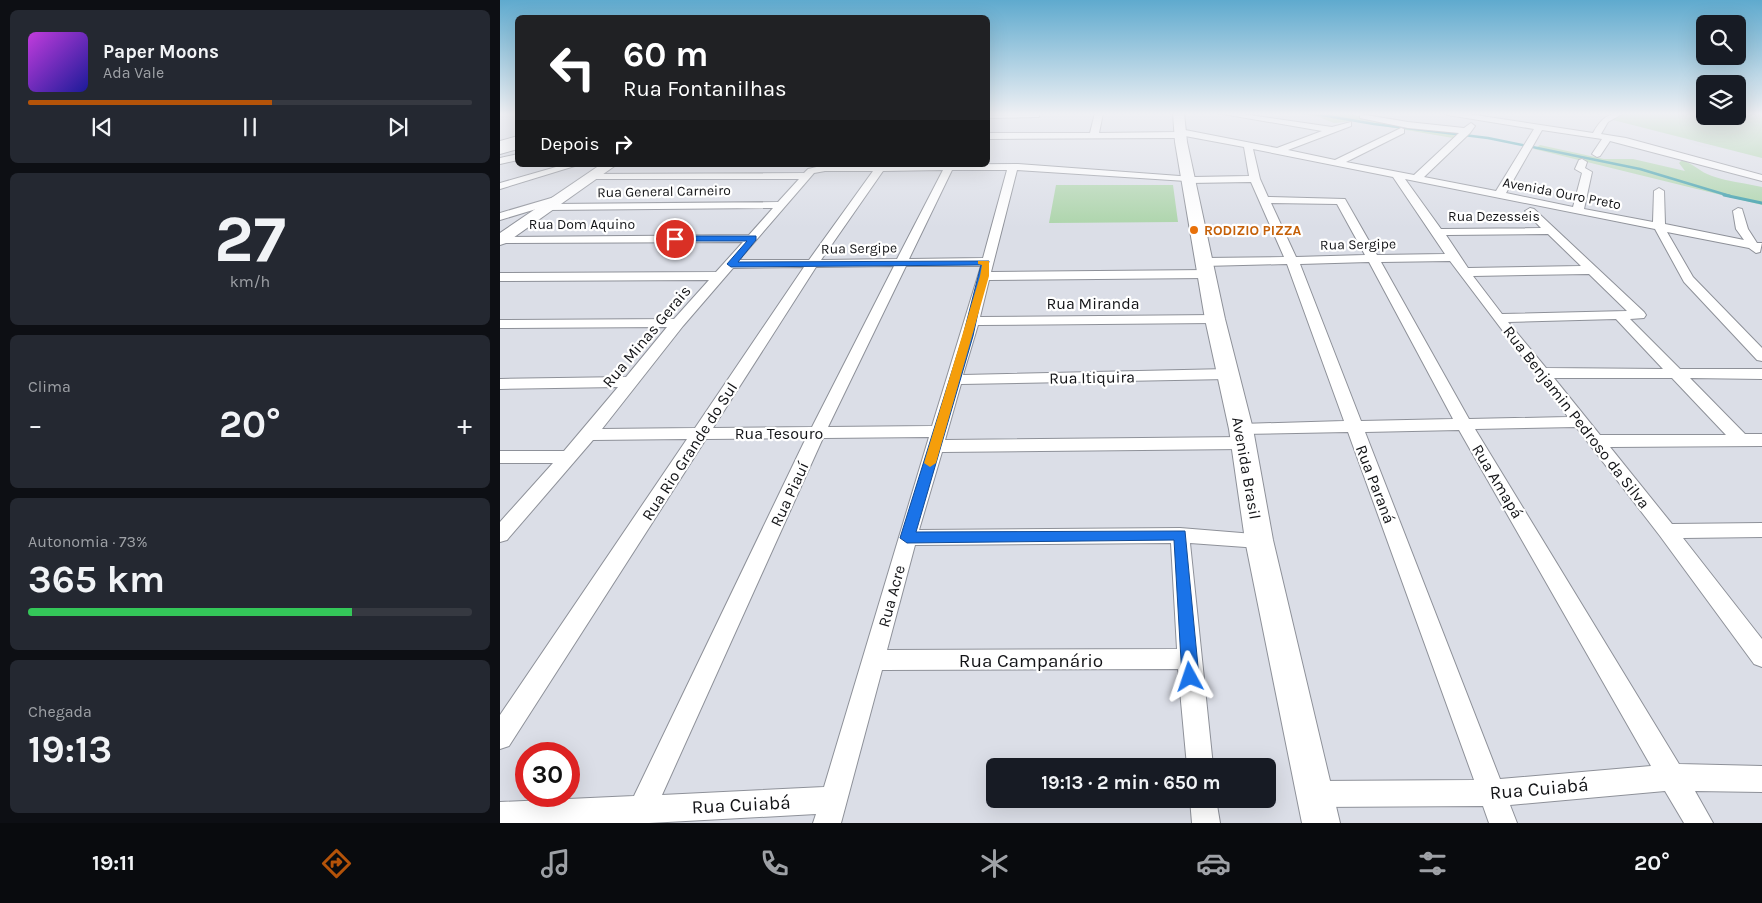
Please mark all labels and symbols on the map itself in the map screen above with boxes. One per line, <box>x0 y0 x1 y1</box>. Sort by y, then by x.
street label: Avenida Ouro Preto <box>1501 174 1623 213</box>
street label: Rua General Carneiro <box>597 182 731 201</box>
street label: Rua Dezesseis <box>1448 208 1540 225</box>
street label: Rua Dom Aquino <box>529 216 635 233</box>
pin <box>654 218 696 260</box>
place label: RODIZIO PIZZA <box>1204 222 1302 239</box>
marker: RODIZIO PIZZA <box>1188 224 1200 236</box>
street label: Rua Sergipe <box>1320 235 1396 254</box>
street label: Rua Sergipe <box>821 239 897 258</box>
street label: Rua Minas Gerais <box>598 281 695 391</box>
street label: Rua Miranda <box>1047 294 1139 313</box>
street label: Rua Benjamin Pedroso da Silva <box>1499 322 1654 513</box>
street label: Rua Itiquira <box>1049 367 1135 388</box>
street label: Rua Rio Grande do Sul <box>638 379 741 524</box>
street label: Avenida Brasil <box>1228 415 1265 521</box>
street label: Rua Tesouro <box>735 424 823 443</box>
street label: Rua Amapá <box>1468 441 1527 522</box>
street label: Rua Paraná <box>1352 442 1399 526</box>
street label: Rua Piauí <box>766 459 813 529</box>
street label: Rua Acre <box>874 563 909 629</box>
street label: Rua Campanário <box>959 650 1103 672</box>
position arrow <box>1163 650 1215 702</box>
speed limit sign: 30 <box>515 742 580 807</box>
street label: Rua Cuiabá <box>1489 774 1589 804</box>
street label: Rua Cuiabá <box>691 791 791 819</box>

